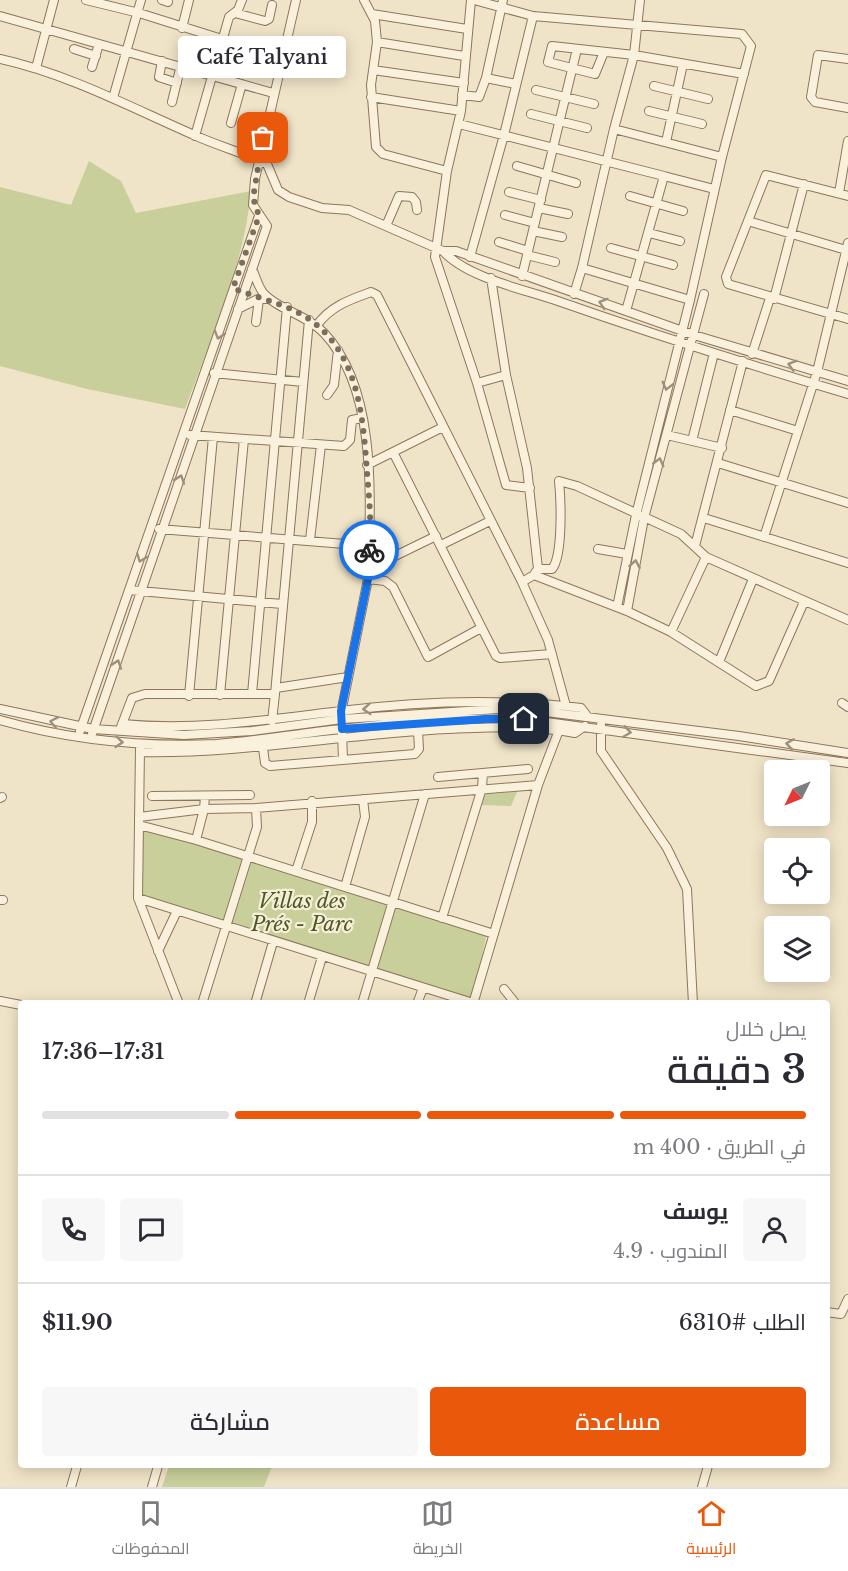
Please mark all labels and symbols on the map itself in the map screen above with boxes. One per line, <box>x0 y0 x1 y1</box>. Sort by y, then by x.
callout: Café Talyani <box>179 36 347 78</box>
pin <box>237 112 288 163</box>
one-way arrow <box>598 298 609 311</box>
one-way arrow <box>214 329 226 340</box>
one-way arrow <box>787 359 797 372</box>
one-way arrow <box>661 381 674 391</box>
one-way arrow <box>652 457 665 467</box>
one-way arrow <box>172 474 185 485</box>
courier <box>339 520 399 580</box>
one-way arrow <box>136 552 148 563</box>
one-way arrow <box>629 560 641 569</box>
one-way arrow <box>110 659 123 670</box>
pin <box>498 693 549 744</box>
one-way arrow <box>362 702 371 715</box>
one-way arrow <box>49 716 59 729</box>
one-way arrow <box>623 725 632 737</box>
one-way arrow <box>115 735 124 748</box>
one-way arrow <box>786 738 795 750</box>
north arrow <box>764 760 830 826</box>
park label: Villas des Prés - Parc <box>250 889 353 936</box>

